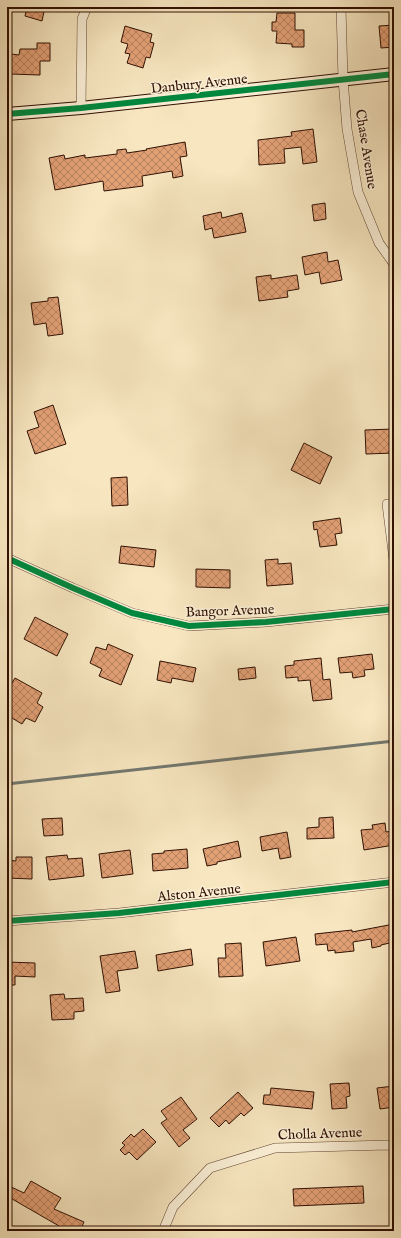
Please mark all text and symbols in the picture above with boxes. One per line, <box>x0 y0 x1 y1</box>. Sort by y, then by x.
street label: Danbury Avenue <box>150 70 249 98</box>
street label: Chase Avenue <box>351 108 381 191</box>
street label: Bangor Avenue <box>185 600 275 622</box>
street label: Alston Avenue <box>156 880 242 906</box>
street label: Cholla Avenue <box>278 1124 363 1144</box>

